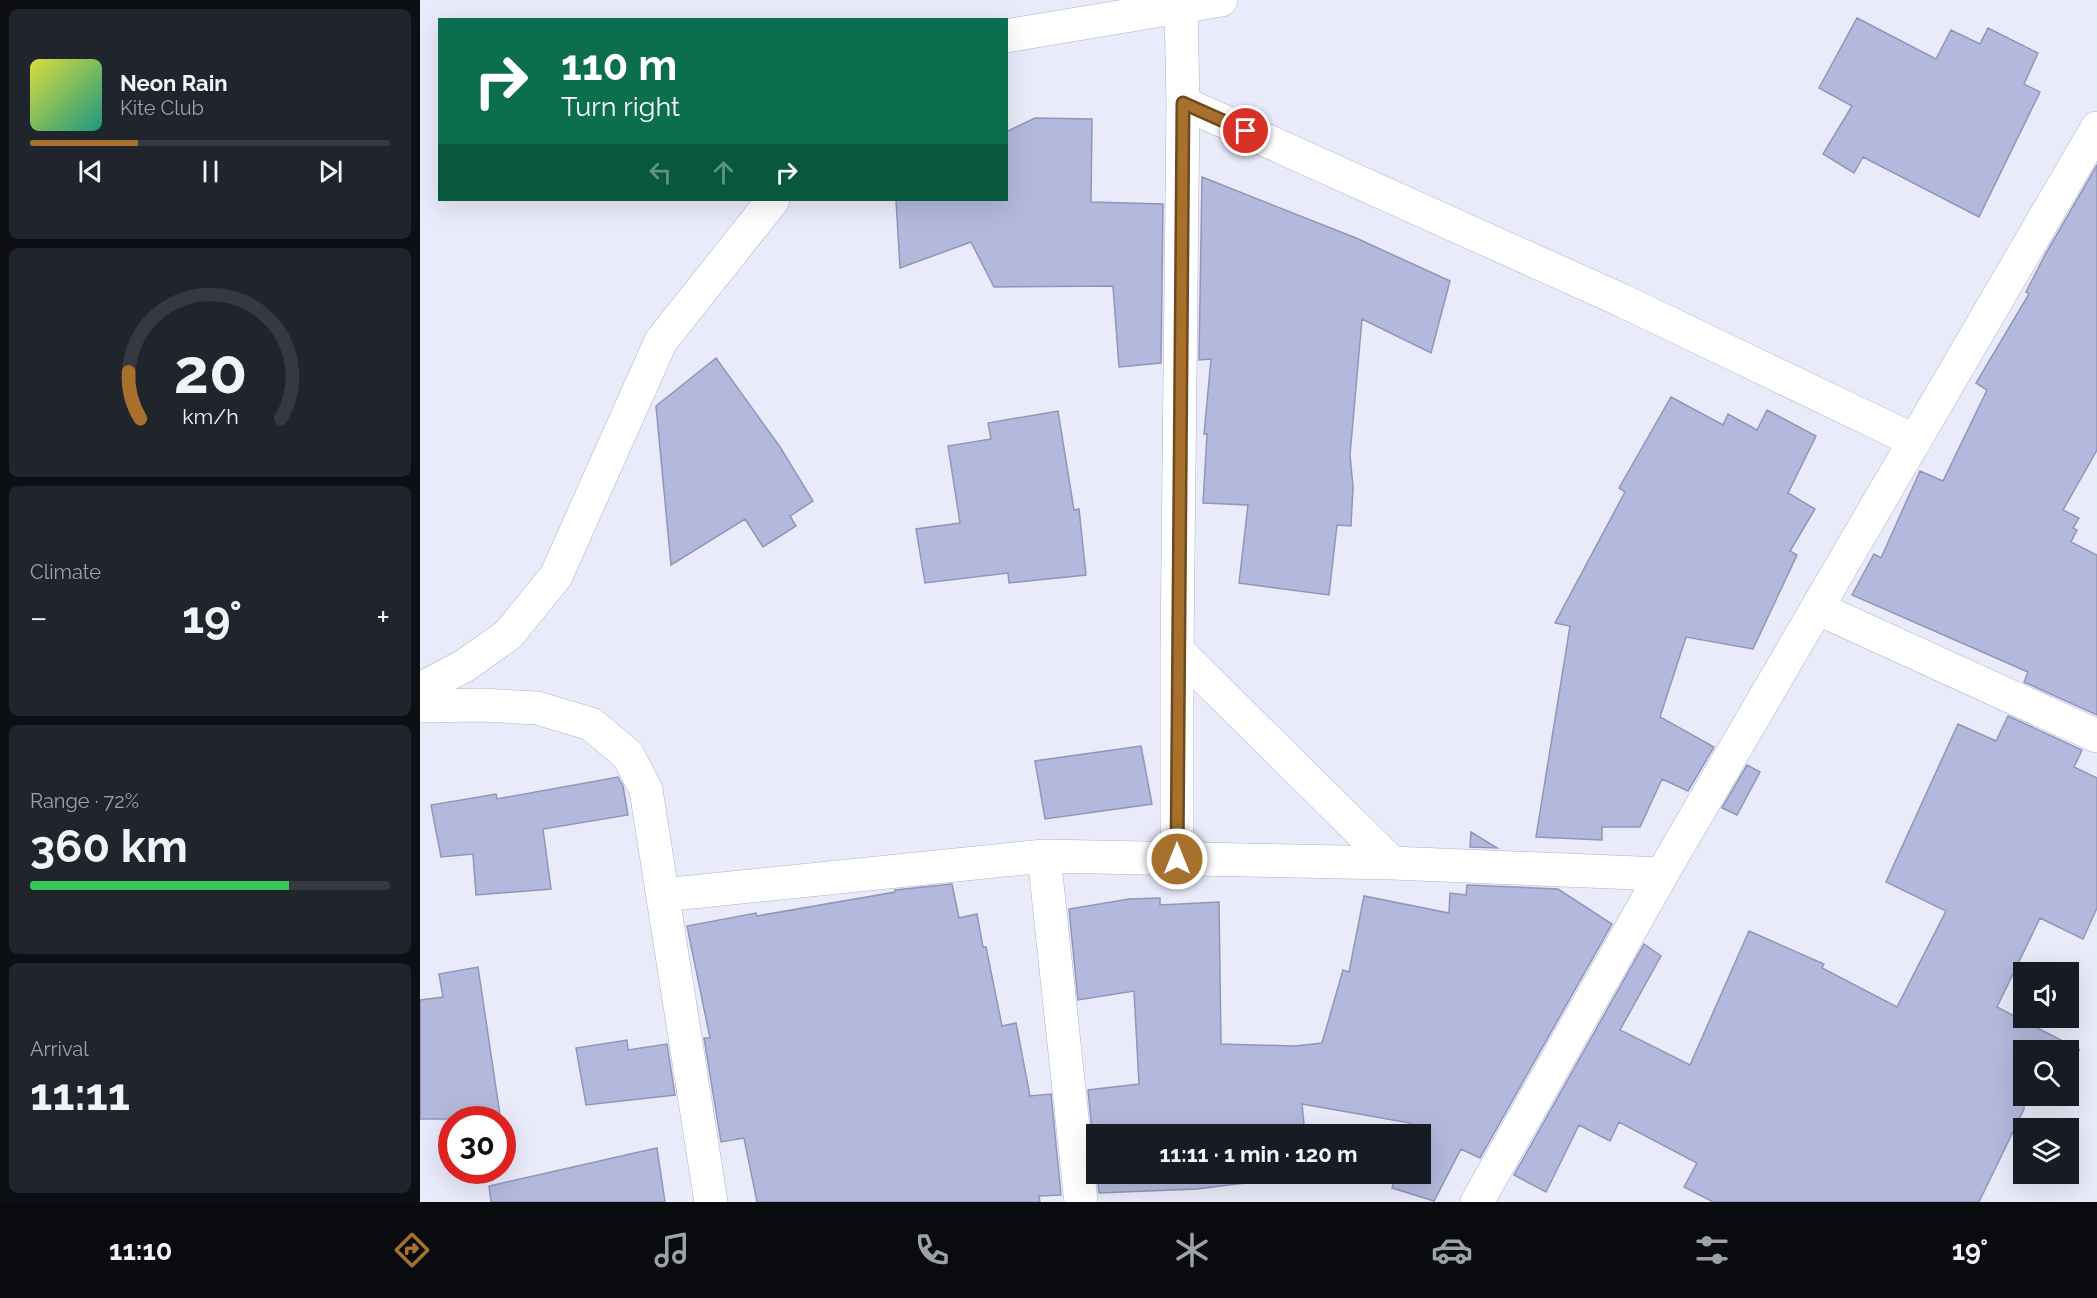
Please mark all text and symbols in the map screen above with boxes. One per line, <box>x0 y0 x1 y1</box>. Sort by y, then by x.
text: 110 m <box>561 41 677 90</box>
icon: right <box>462 42 540 120</box>
text: Neon Rain <box>120 70 228 96</box>
text: Turn right <box>561 91 680 122</box>
text: Kite Club <box>120 96 204 120</box>
pin <box>1220 105 1271 156</box>
icon: arrive <box>1229 114 1262 147</box>
icon: previous <box>74 155 107 188</box>
icon: pause <box>194 155 227 188</box>
icon: next <box>314 155 347 188</box>
icon: left <box>644 156 677 189</box>
icon: ahead <box>707 156 740 189</box>
icon: right <box>770 156 803 189</box>
text: 20 <box>173 335 247 409</box>
text: km/h <box>182 405 238 430</box>
text: Climate <box>30 560 101 584</box>
text: 19° <box>182 591 242 644</box>
text: − <box>30 598 48 637</box>
text: + <box>376 598 390 637</box>
text: Range · 72% <box>30 789 139 813</box>
text: 360 km <box>30 820 188 873</box>
position arrow <box>1145 827 1209 891</box>
map controls <box>2013 962 2079 1184</box>
button: sound <box>2013 962 2079 1028</box>
text: Arrival <box>30 1037 89 1061</box>
button: search <box>2013 1040 2079 1106</box>
text: 11:11 <box>30 1068 130 1121</box>
speed limit sign: 30 <box>438 1106 516 1184</box>
button: layers <box>2013 1118 2079 1184</box>
text: 11:11 · 1 min · 120 m <box>1159 1141 1358 1167</box>
icon: directions <box>391 1229 433 1271</box>
icon: music <box>651 1229 693 1271</box>
icon: phone <box>911 1229 953 1271</box>
icon: climate <box>1171 1229 1213 1271</box>
icon: car <box>1431 1229 1473 1271</box>
icon: filters <box>1691 1229 1733 1271</box>
text: 11:10 <box>109 1235 172 1266</box>
text: 19° <box>1952 1235 1988 1266</box>

